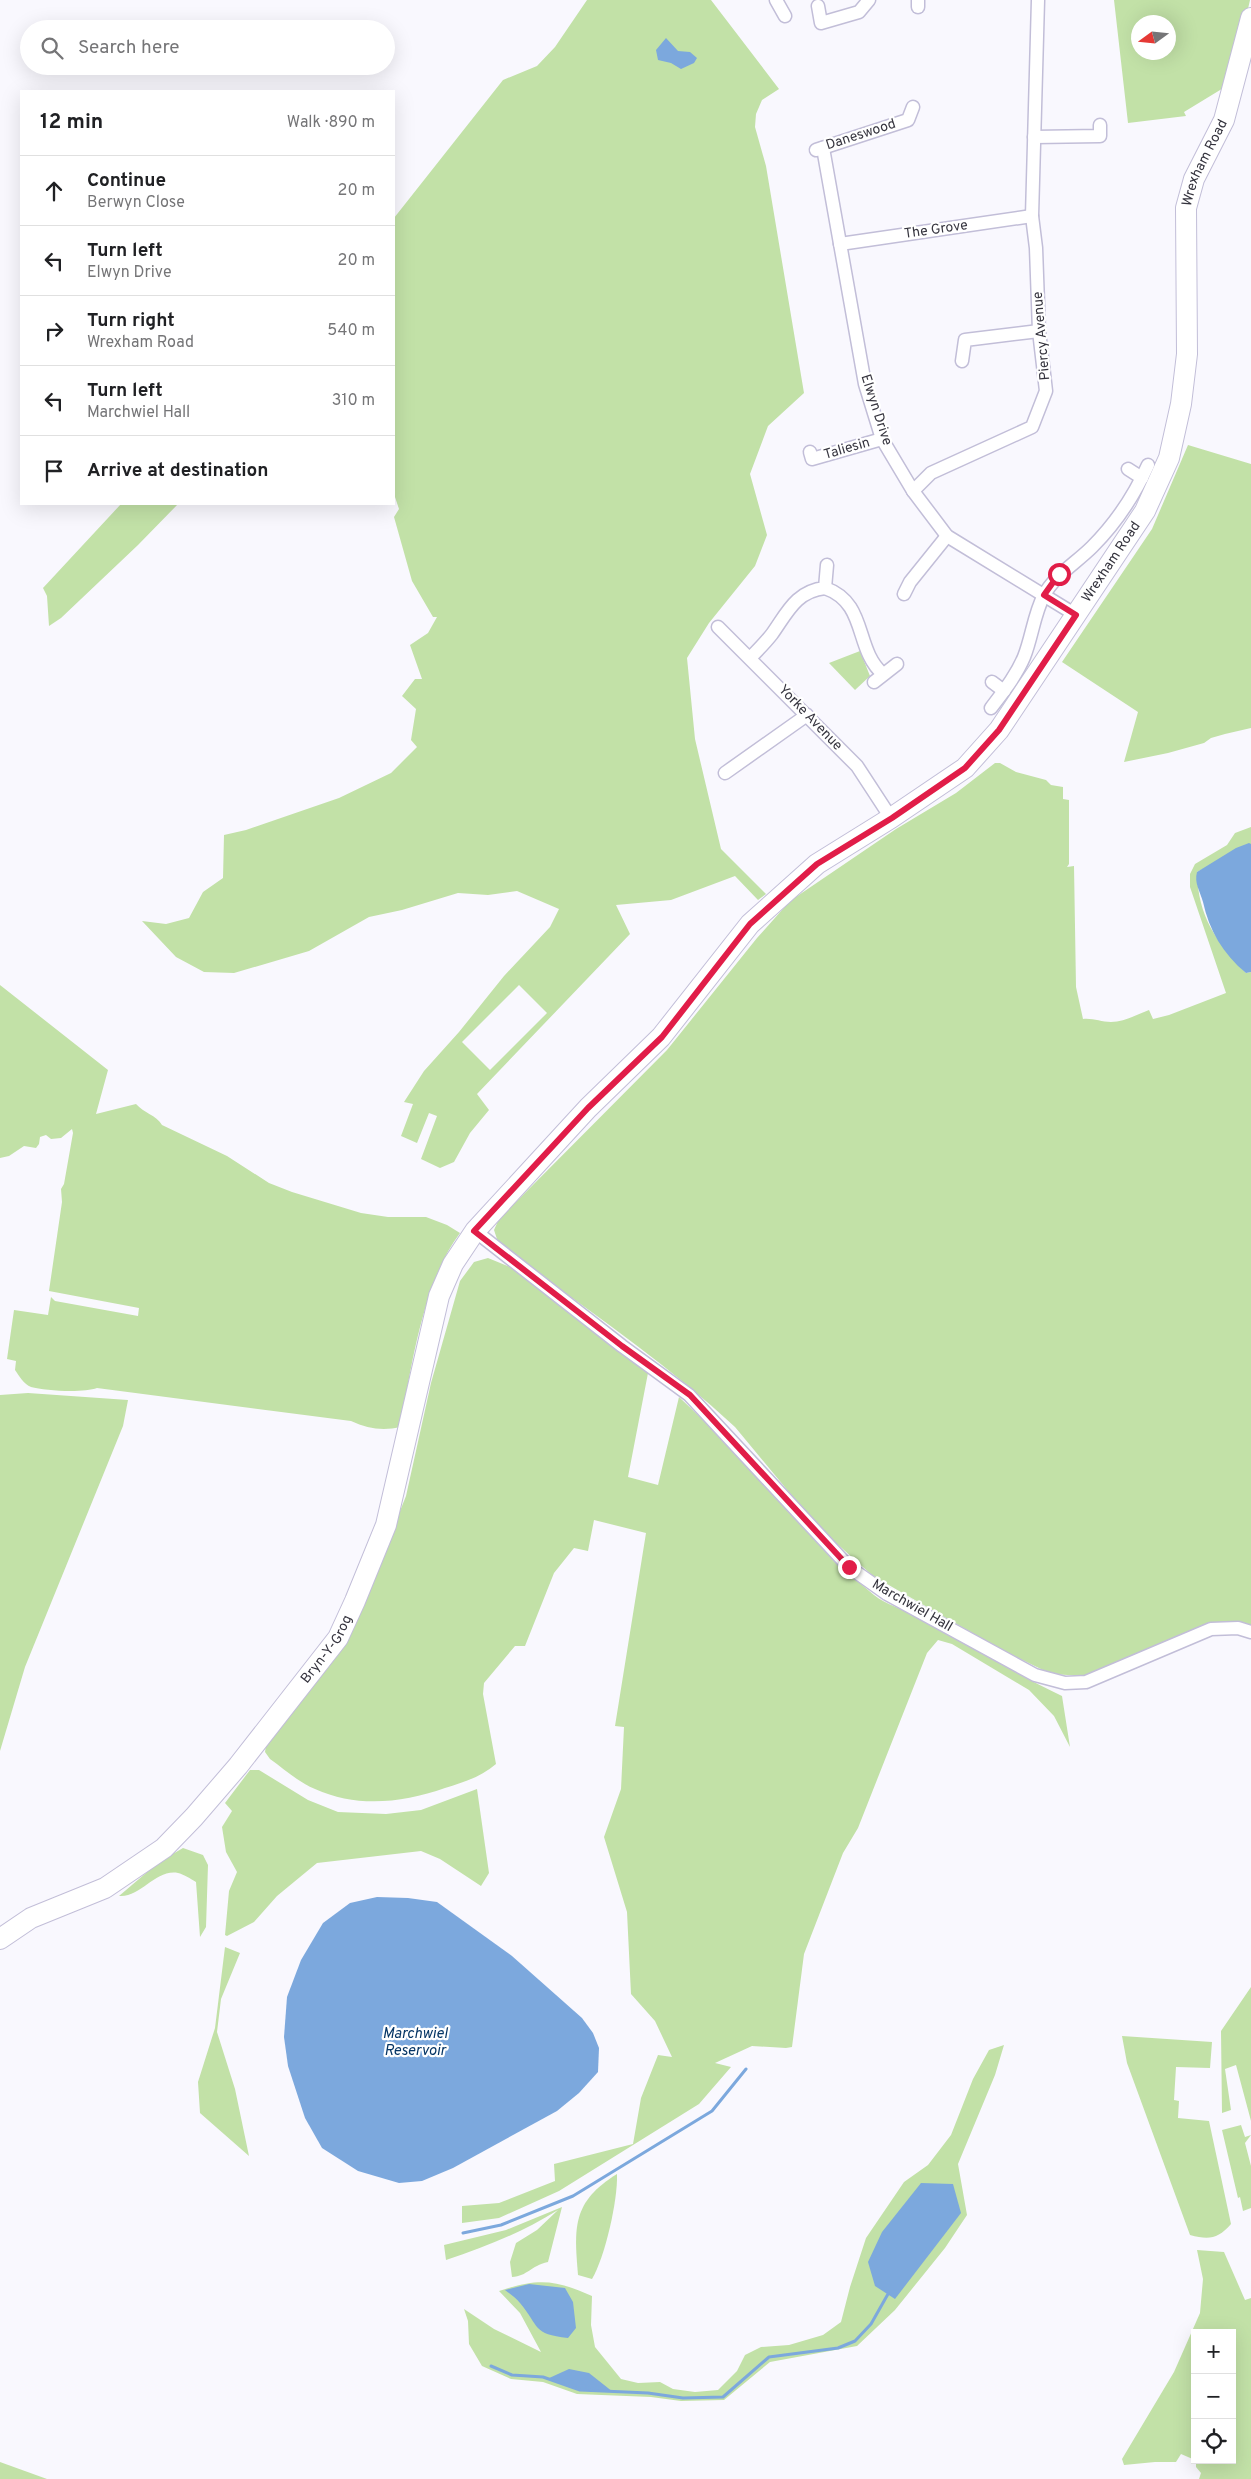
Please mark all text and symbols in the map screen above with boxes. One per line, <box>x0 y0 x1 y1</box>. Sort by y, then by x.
north arrow <box>1131 15 1176 60</box>
search box <box>20 20 395 75</box>
icon: search <box>38 34 66 62</box>
text: Search here <box>78 36 180 60</box>
text: 12 min <box>40 109 103 136</box>
text: Walk · 890 m <box>287 113 375 133</box>
street label: Daneswood <box>824 116 898 154</box>
street label: Wrexham Road <box>1178 117 1231 208</box>
text: Continue <box>87 169 166 193</box>
icon: ahead <box>40 177 68 205</box>
text: 20 m <box>338 181 375 201</box>
text: Berwyn Close <box>87 193 185 213</box>
street label: The Grove <box>903 217 969 243</box>
text: Turn left <box>87 239 163 263</box>
icon: left <box>40 247 68 275</box>
text: 20 m <box>338 251 375 271</box>
text: Elwyn Drive <box>87 263 172 283</box>
street label: Piercy Avenue <box>1030 291 1054 381</box>
text: Turn right <box>87 309 175 333</box>
icon: right <box>40 317 68 345</box>
text: 540 m <box>327 321 375 341</box>
text: Wrexham Road <box>87 333 194 353</box>
street label: Elwyn Drive <box>856 372 896 448</box>
text: Turn left <box>87 379 163 403</box>
icon: left <box>40 387 68 415</box>
text: 310 m <box>332 391 375 411</box>
text: Marchwiel Hall <box>87 403 190 423</box>
street label: Taliesin <box>822 434 872 464</box>
icon: arrive <box>40 457 68 485</box>
text: Arrive at destination <box>87 459 268 483</box>
street label: Wrexham Road <box>1078 518 1144 606</box>
route start <box>1048 563 1071 586</box>
street label: Yorke Avenue <box>774 682 846 754</box>
route end <box>838 1556 861 1579</box>
street label: Marchwiel Hall <box>869 1576 955 1636</box>
street label: Bryn-Y-Grog <box>297 1612 356 1687</box>
water label: Marchwiel Reservoir <box>383 2025 449 2061</box>
map controls <box>1191 2329 1236 2464</box>
button: + <box>1191 2329 1236 2374</box>
button: − <box>1191 2374 1236 2419</box>
button: locate <box>1191 2419 1236 2464</box>

